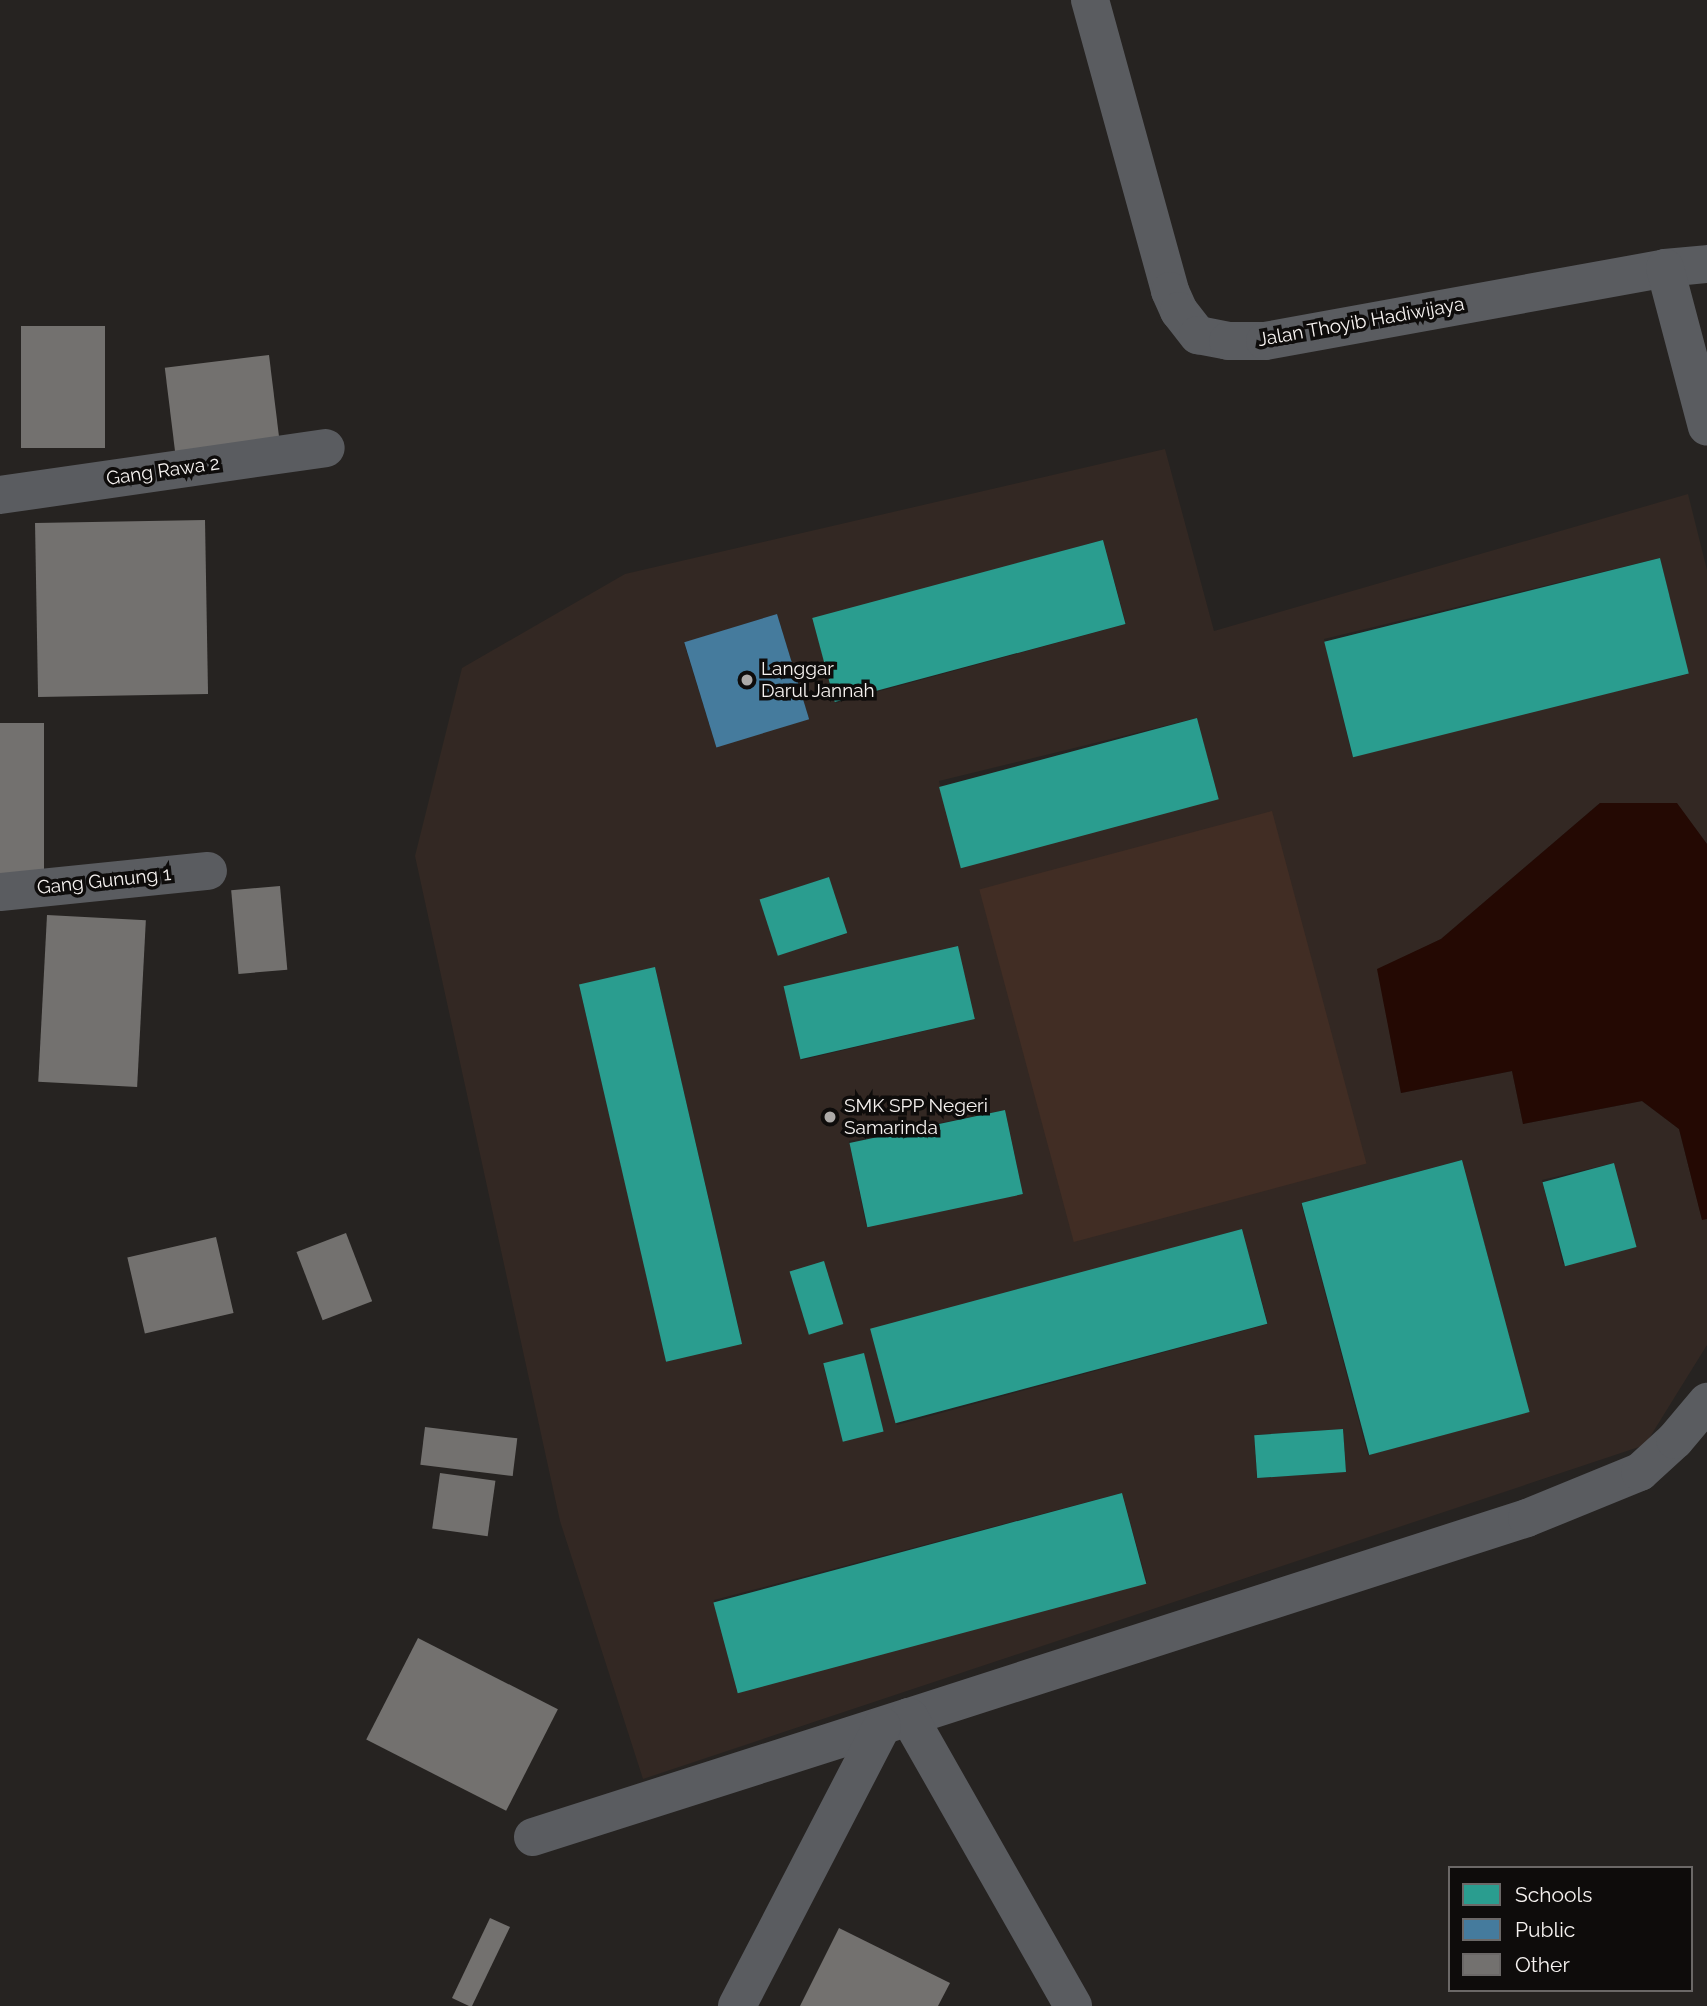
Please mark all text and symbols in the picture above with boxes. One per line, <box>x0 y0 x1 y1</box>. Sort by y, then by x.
street label: Jalan Thoyib Hadiwijaya <box>1256 293 1466 351</box>
street label: Gang Rawa 2 <box>105 452 221 490</box>
place label: Langgar Darul Jannah <box>761 658 876 702</box>
marker: Langgar Darul Jannah <box>739 672 755 688</box>
street label: Gang Gunung 1 <box>36 863 172 899</box>
place label: SMK SPP Negeri Samarinda <box>844 1095 989 1139</box>
marker: SMK SPP Negeri Samarinda <box>822 1109 838 1125</box>
legend <box>1448 1866 1693 1992</box>
text: Schools <box>1515 1882 1592 1907</box>
text: Public <box>1515 1917 1575 1942</box>
text: Other <box>1515 1952 1570 1977</box>

